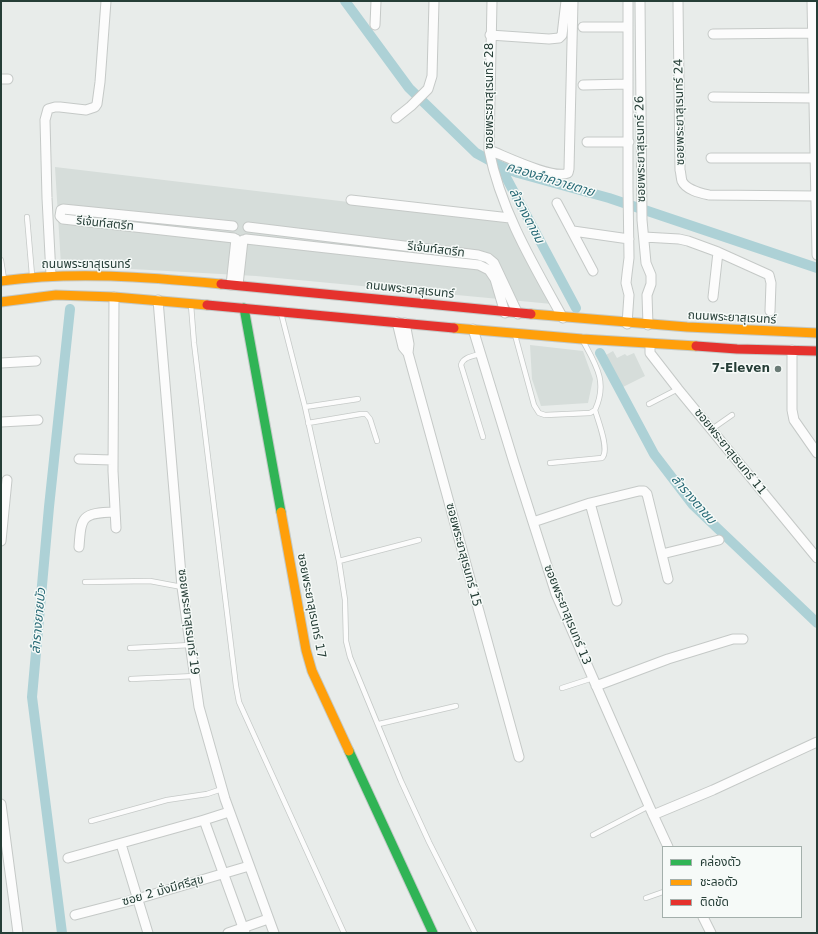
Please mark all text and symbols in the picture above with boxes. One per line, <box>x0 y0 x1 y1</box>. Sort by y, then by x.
street label: ซอยพระยาสุเรนทร์ 28 <box>483 43 497 149</box>
street label: ซอยพระยาสุเรนทร์ 24 <box>672 59 688 165</box>
street label: ซอยพระยาสุเรนทร์ 26 <box>633 96 649 202</box>
water label: คลองลำควายตาย <box>504 159 596 201</box>
water label: ลำรางตาชม <box>505 186 547 246</box>
street label: รีเจ้นท์สตรีท <box>76 214 134 234</box>
street label: รีเจ้นท์สตรีท <box>406 239 466 261</box>
street label: ถนนพระยาสุเรนทร์ <box>42 258 130 272</box>
street label: ถนนพระยาสุเรนทร์ <box>365 278 455 302</box>
street label: ถนนพระยาสุเรนทร์ <box>687 308 777 328</box>
place label: 7-Eleven <box>712 362 770 376</box>
marker: 7-Eleven <box>773 364 783 374</box>
street label: ซอยพระยาสุเรนทร์ 11 <box>691 406 769 498</box>
water label: ลำรางตาชม <box>667 472 719 528</box>
street label: ซอยพระยาสุเรนทร์ 15 <box>442 502 484 608</box>
street label: ซอยพระยาสุเรนทร์ 17 <box>294 552 328 660</box>
street label: ซอยพระยาสุเรนทร์ 13 <box>540 563 594 667</box>
street label: ซอยพระยาสุเรนทร์ 19 <box>174 568 202 676</box>
water label: ลำรางยายบัว <box>28 587 50 655</box>
legend <box>662 846 802 918</box>
text: คล่องตัว <box>700 855 741 869</box>
street label: ซอย 2 มั่งมีศรีสุข <box>121 873 205 909</box>
text: ชะลอตัว <box>700 875 738 889</box>
text: ติดขัด <box>700 895 729 909</box>

